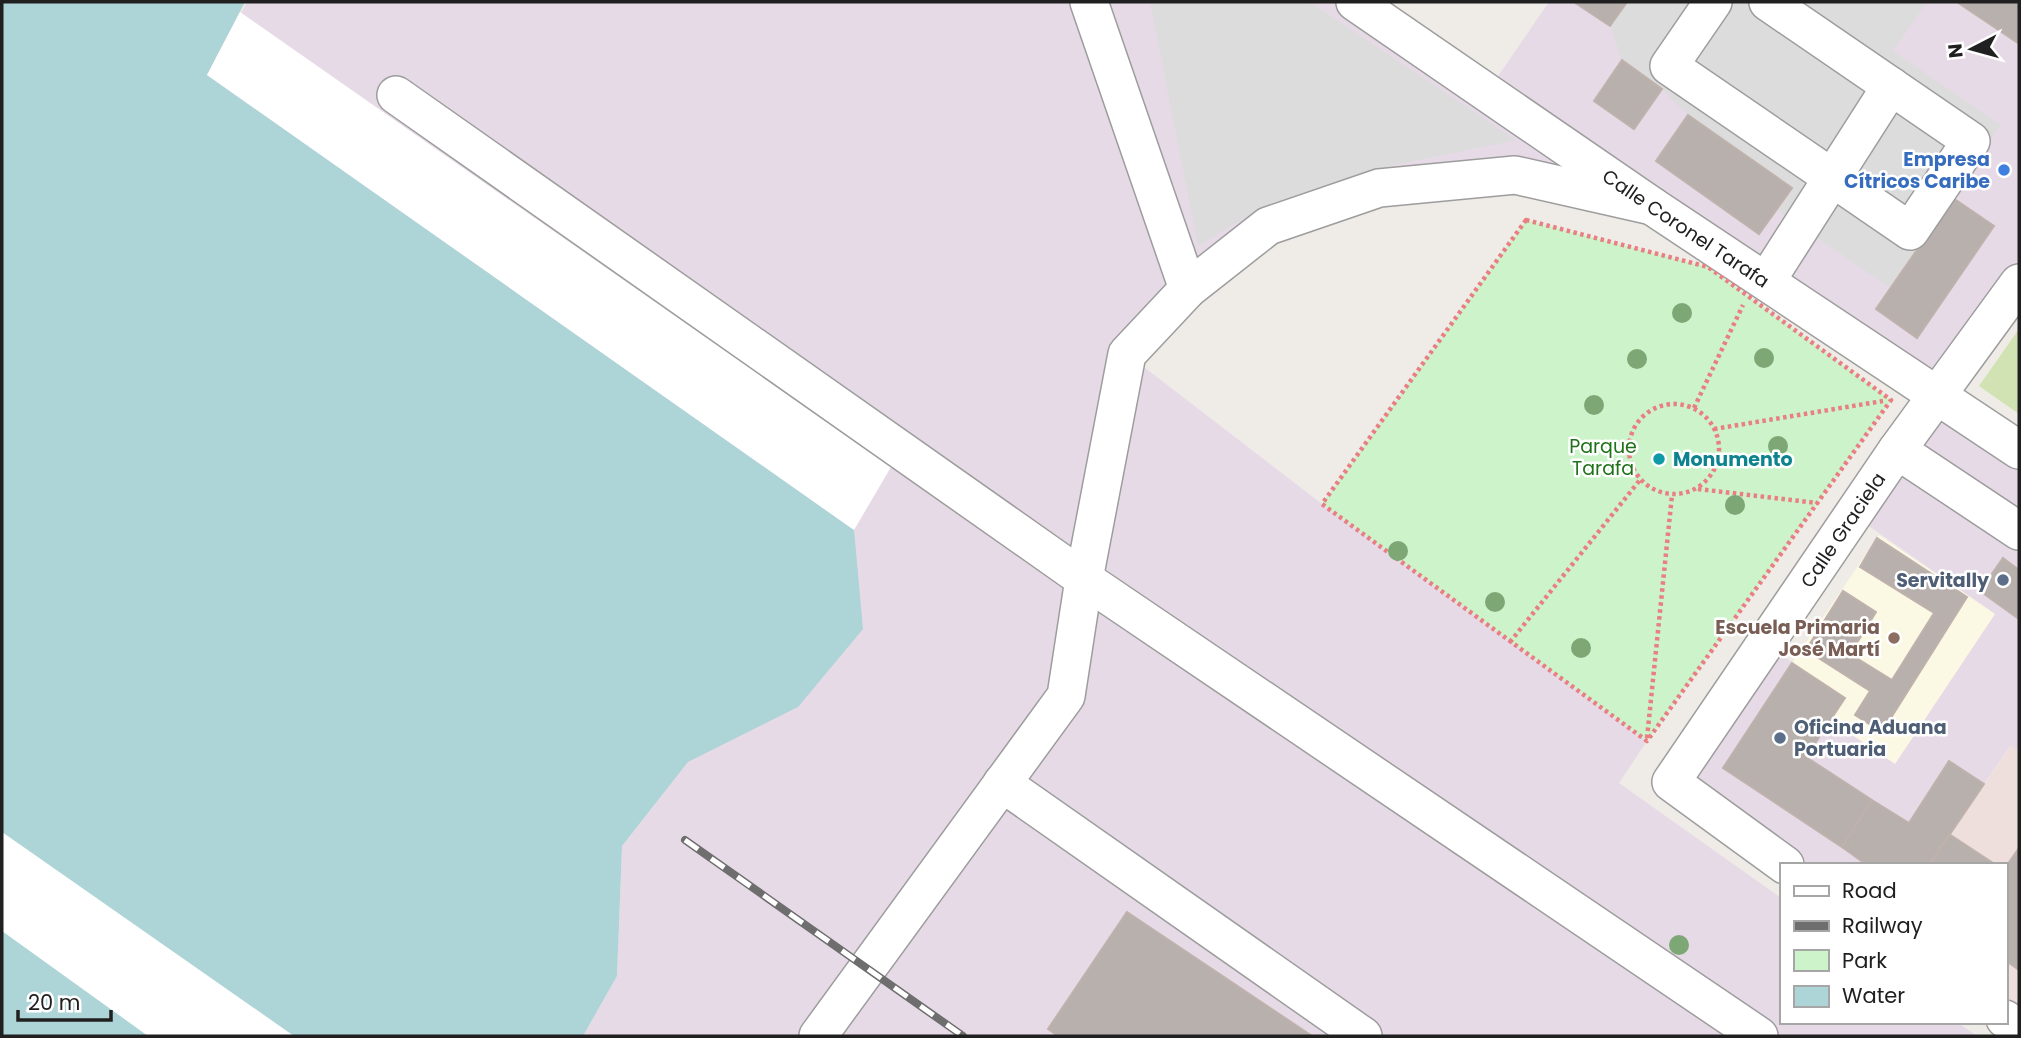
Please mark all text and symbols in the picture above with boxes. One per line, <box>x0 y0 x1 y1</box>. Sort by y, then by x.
north arrow <box>1937 14 2007 84</box>
text: N <box>1941 42 1970 59</box>
place label: Empresa Cítricos Caribe <box>1844 146 1990 195</box>
marker: Empresa Cítricos Caribe <box>1996 162 2012 178</box>
street label: Calle Coronel Tarafa <box>1597 163 1775 294</box>
park label: Parque Tarafa <box>1569 433 1637 482</box>
place label: Monumento <box>1673 446 1793 473</box>
marker: Monumento <box>1651 451 1667 467</box>
street label: Calle Graciela <box>1794 467 1892 593</box>
place label: Servitally <box>1896 567 1990 594</box>
marker: Servitally <box>1995 572 2011 588</box>
place label: Escuela Primaria José Martí <box>1715 614 1880 663</box>
marker: Escuela Primaria José Martí <box>1886 630 1902 646</box>
place label: Oficina Aduana Portuaria <box>1794 714 1947 763</box>
marker: Oficina Aduana Portuaria <box>1772 730 1788 746</box>
legend <box>1780 863 2007 1024</box>
text: Road <box>1842 876 1897 905</box>
text: Railway <box>1842 911 1923 940</box>
text: Park <box>1842 946 1887 975</box>
scale bar <box>18 978 110 1022</box>
text: Water <box>1842 981 1905 1010</box>
text: 20 m <box>28 988 81 1017</box>

